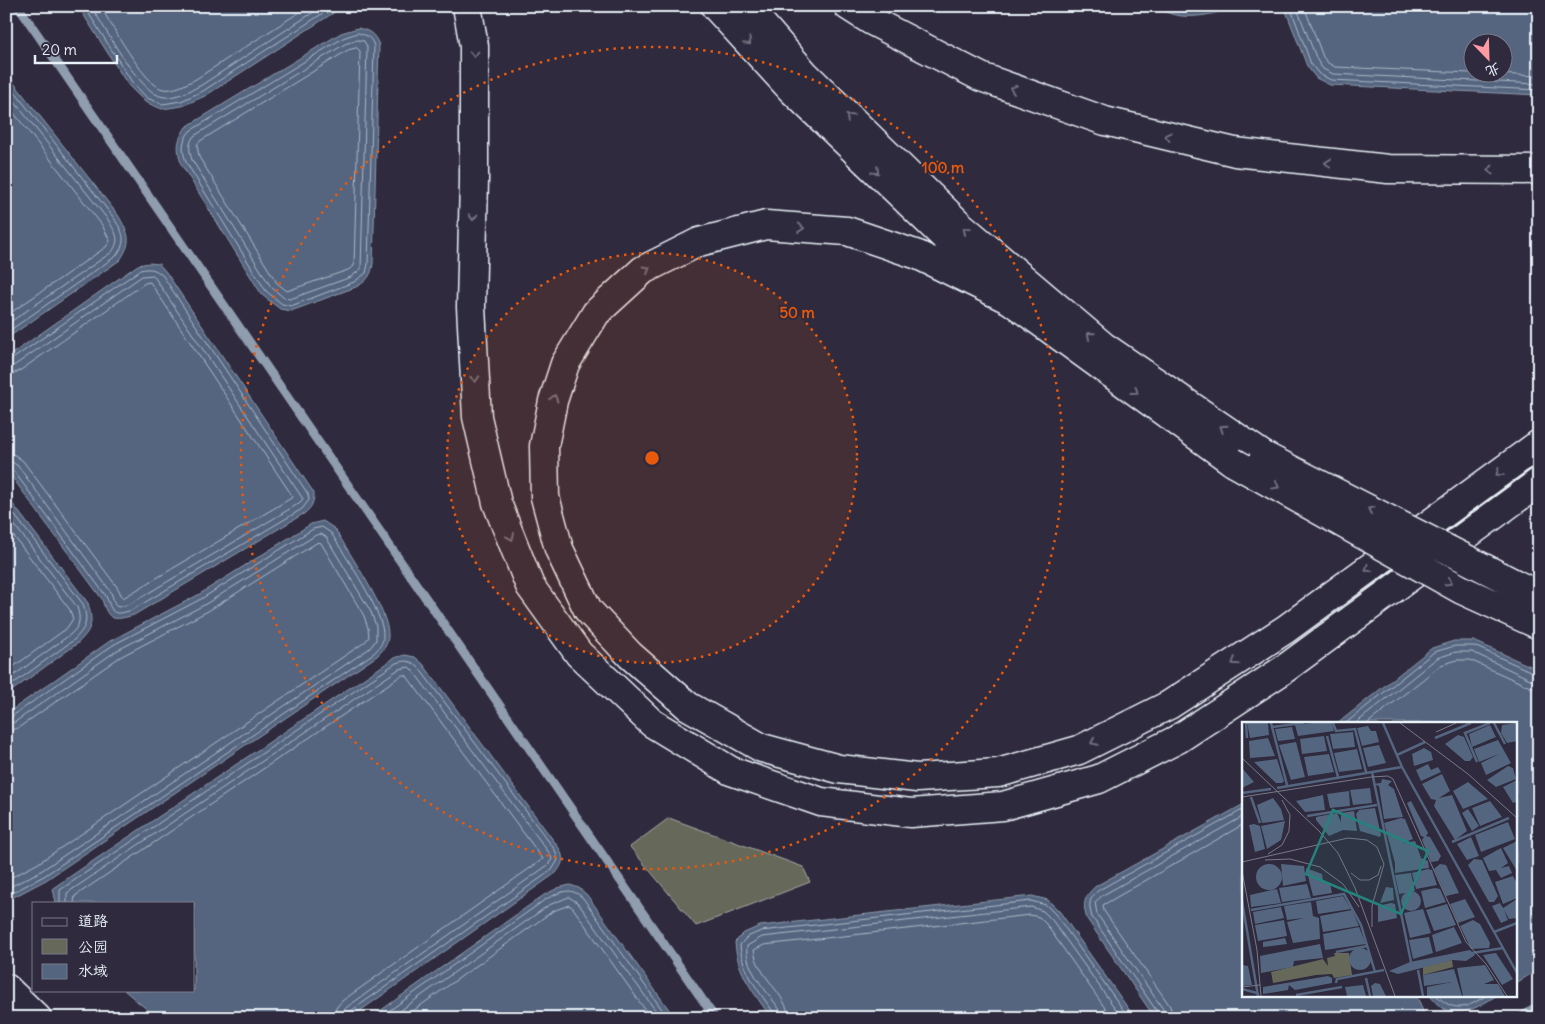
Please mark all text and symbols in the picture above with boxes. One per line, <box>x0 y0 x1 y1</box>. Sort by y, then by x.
scale bar <box>35 32 118 64</box>
north arrow <box>1462 32 1512 82</box>
one-way arrow <box>742 37 751 46</box>
text: 20 m <box>42 40 77 59</box>
one-way arrow <box>468 51 479 59</box>
text: 北 <box>1483 59 1503 81</box>
one-way arrow <box>1009 84 1017 94</box>
one-way arrow <box>846 114 855 123</box>
one-way arrow <box>1163 131 1172 142</box>
one-way arrow <box>1324 157 1332 168</box>
text: 100 m <box>922 158 964 177</box>
one-way arrow <box>871 165 880 174</box>
one-way arrow <box>1486 165 1494 175</box>
one-way arrow <box>468 213 479 221</box>
one-way arrow <box>797 222 805 233</box>
one-way arrow <box>963 228 972 236</box>
one-way arrow <box>642 266 651 276</box>
text: 50 m <box>779 303 815 322</box>
one-way arrow <box>1087 332 1096 341</box>
one-way arrow <box>470 376 481 384</box>
one-way arrow <box>1129 385 1138 393</box>
one-way arrow <box>549 394 559 403</box>
one-way arrow <box>1220 425 1229 434</box>
centre of rings <box>643 449 661 467</box>
one-way arrow <box>1495 467 1505 476</box>
one-way arrow <box>1271 480 1280 490</box>
one-way arrow <box>1367 506 1376 516</box>
one-way arrow <box>504 532 515 541</box>
one-way arrow <box>1364 563 1374 572</box>
one-way arrow <box>1443 576 1452 586</box>
one-way arrow <box>1232 656 1241 665</box>
inset map <box>1242 722 1518 996</box>
one-way arrow <box>1090 736 1099 747</box>
legend <box>32 902 195 992</box>
text: 道路 <box>78 911 108 930</box>
text: 公园 <box>78 937 108 956</box>
text: 水域 <box>78 961 108 980</box>

